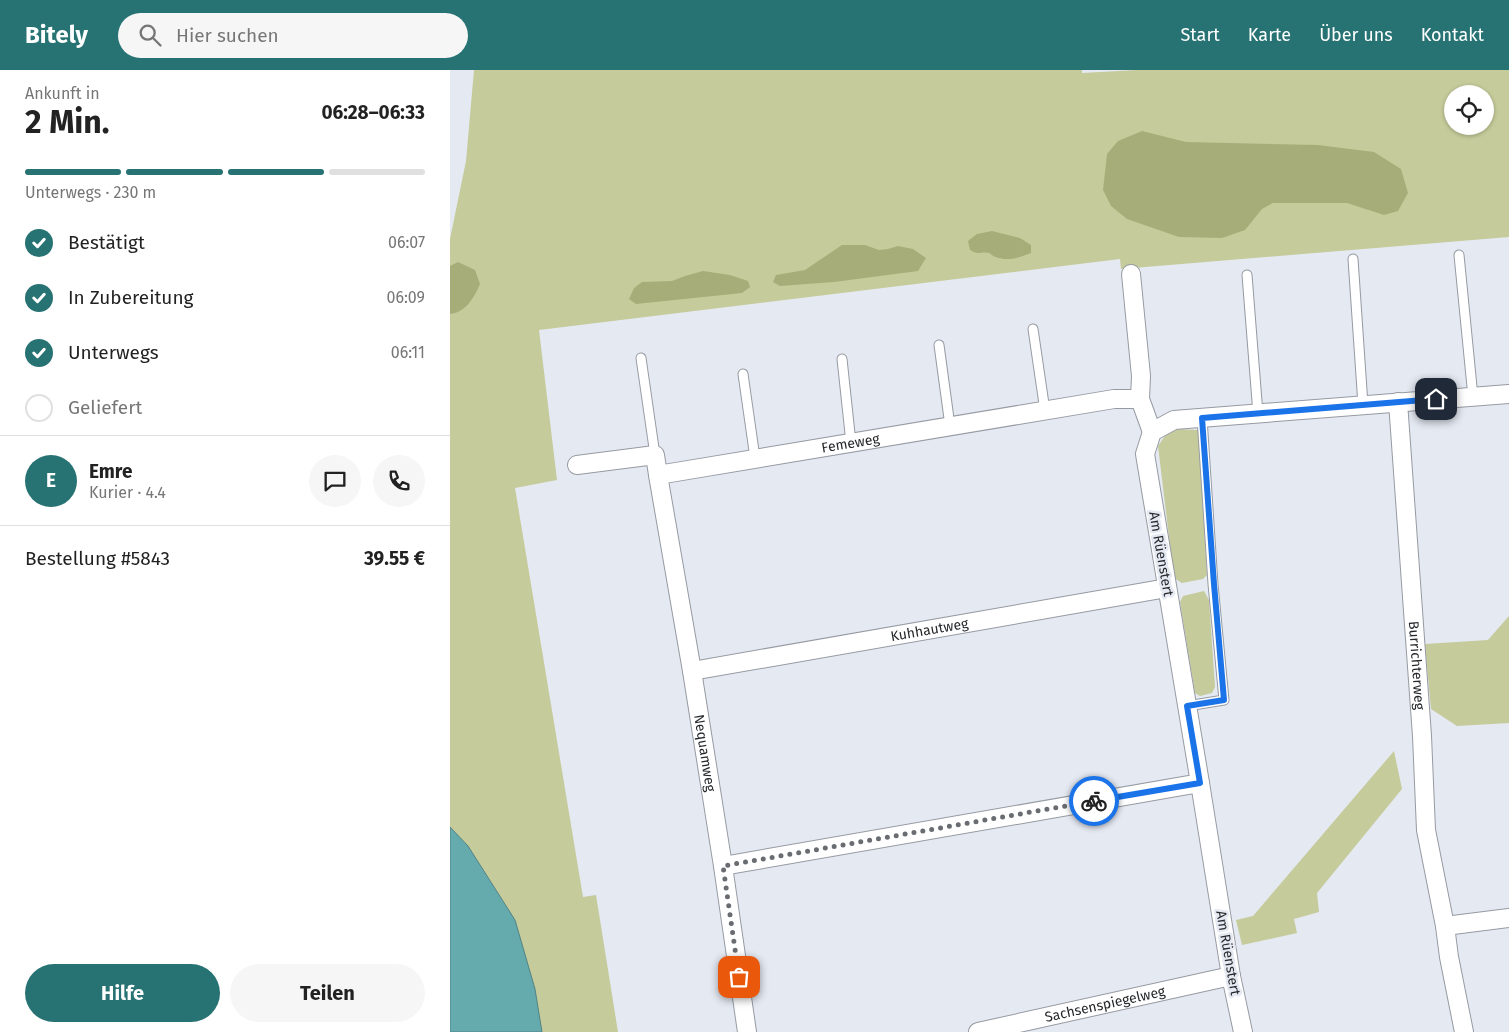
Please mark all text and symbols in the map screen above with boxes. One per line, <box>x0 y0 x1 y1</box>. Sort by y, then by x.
search box <box>118 13 468 58</box>
text: Bitely <box>25 21 88 49</box>
icon: search <box>136 21 164 49</box>
text: Hier suchen <box>176 24 279 47</box>
text: Start <box>1180 24 1220 46</box>
text: Karte <box>1248 24 1291 46</box>
text: Über uns <box>1319 24 1393 46</box>
text: Kontakt <box>1421 24 1484 46</box>
text: Ankunft in <box>25 84 100 103</box>
map controls <box>1444 85 1494 135</box>
button: locate <box>1444 85 1494 135</box>
text: 06:28–06:33 <box>321 101 425 124</box>
text: 2 Min. <box>25 103 109 141</box>
text: Unterwegs · 230 m <box>25 183 156 202</box>
icon: check <box>25 229 53 257</box>
text: Bestätigt <box>68 231 145 254</box>
text: 06:07 <box>388 233 425 252</box>
icon: check <box>25 284 53 312</box>
text: In Zubereitung <box>68 286 193 309</box>
text: 06:09 <box>387 288 425 307</box>
icon: check <box>25 339 53 367</box>
text: Unterwegs <box>68 341 159 364</box>
text: 06:11 <box>391 343 425 362</box>
pin <box>1415 378 1457 420</box>
icon: home <box>1422 385 1450 413</box>
text: Geliefert <box>68 396 142 419</box>
street label: Femeweg <box>820 430 882 456</box>
button: chat <box>309 455 361 507</box>
button: phone <box>373 455 425 507</box>
text: Emre <box>89 460 132 483</box>
text: E <box>46 469 56 492</box>
text: Kurier · 4.4 <box>89 483 166 502</box>
street label: Am Rüenstert <box>1145 510 1177 599</box>
text: Bestellung #5843 <box>25 547 170 570</box>
text: 39.55 € <box>364 547 425 570</box>
street label: Kuhhautweg <box>889 614 970 645</box>
street label: Burrichterweg <box>1405 620 1429 711</box>
street label: Nequamweg <box>690 713 720 794</box>
courier <box>1069 776 1119 826</box>
icon: bike <box>1080 787 1108 815</box>
street label: Am Rüenstert <box>1212 909 1244 998</box>
pin <box>718 956 760 998</box>
icon: bag <box>725 963 753 991</box>
button: Hilfe <box>25 964 220 1022</box>
button: Teilen <box>230 964 425 1022</box>
street label: Sachsenspiegelweg <box>1043 982 1167 1025</box>

